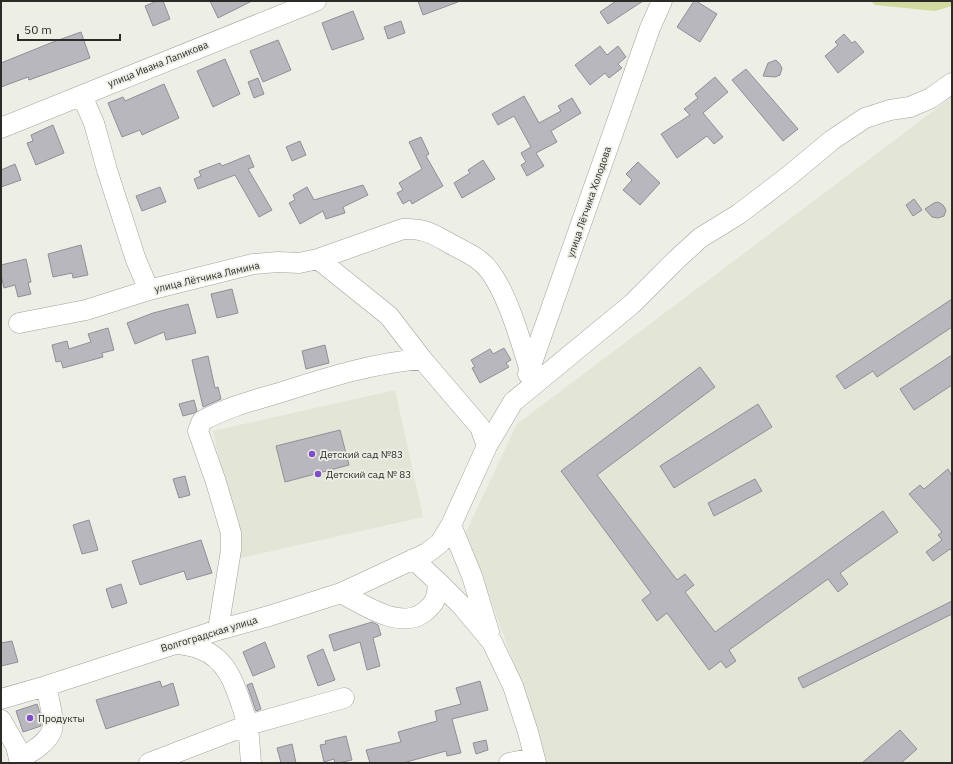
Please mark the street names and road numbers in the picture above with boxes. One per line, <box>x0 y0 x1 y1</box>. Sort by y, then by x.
street label: улица Ивана Лапикова <box>106 38 211 90</box>
street label: улица Лётчика Холодова <box>564 144 614 259</box>
street label: улица Лётчика Лямина <box>153 258 262 295</box>
street label: Волгоградская улица <box>159 613 260 655</box>

